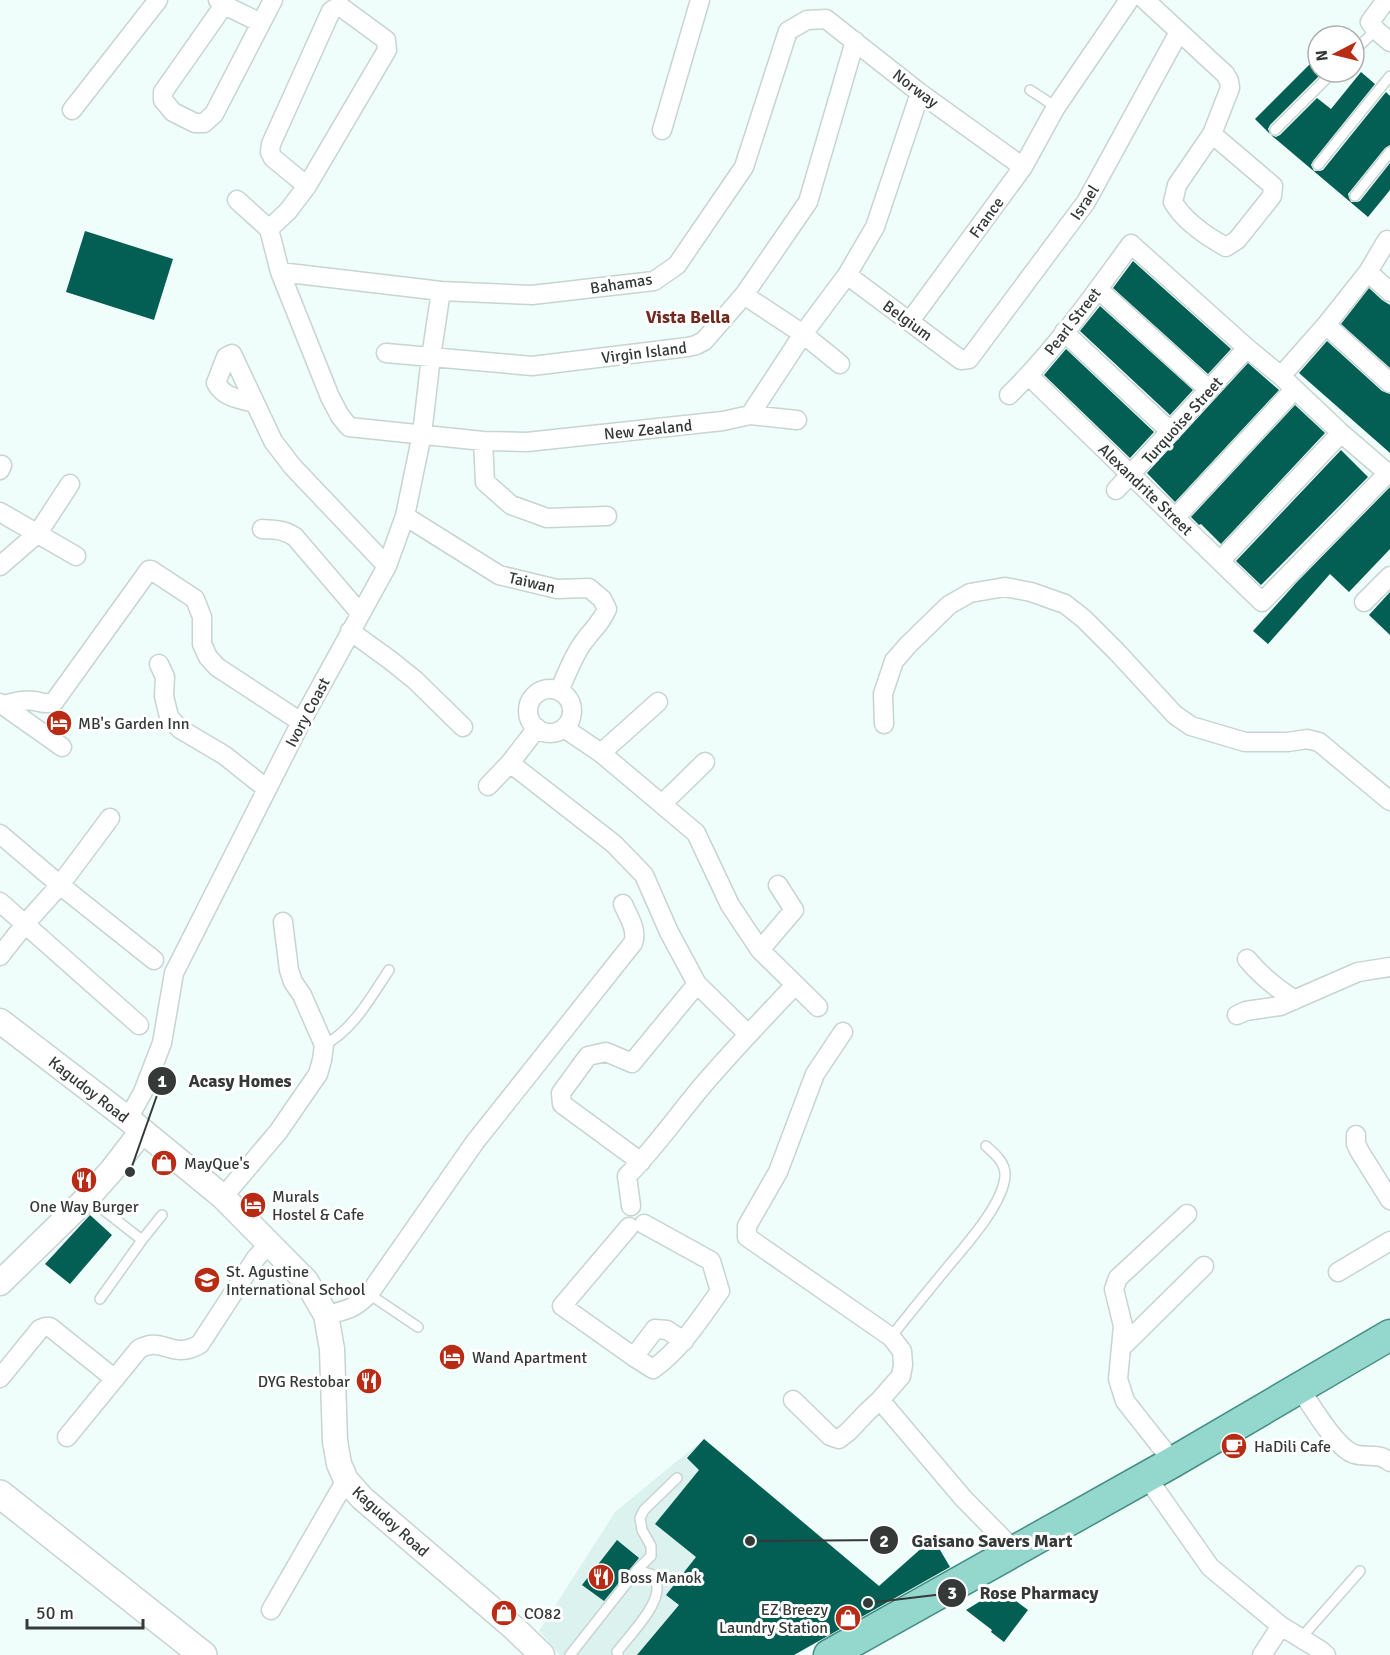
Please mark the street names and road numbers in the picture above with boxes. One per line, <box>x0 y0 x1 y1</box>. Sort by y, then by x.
street label: Norway <box>889 65 943 113</box>
street label: Israel <box>1066 181 1104 224</box>
street label: France <box>965 193 1008 242</box>
street label: Bahamas <box>589 269 654 299</box>
street label: Pearl Street <box>1040 283 1106 360</box>
street label: Belgium <box>879 296 936 346</box>
street label: Virgin Island <box>600 338 688 368</box>
street label: Turquoise Street <box>1138 372 1228 469</box>
street label: New Zealand <box>603 415 693 445</box>
street label: Alexandrite Street <box>1094 440 1197 540</box>
street label: Taiwan <box>506 568 557 598</box>
street label: Ivory Coast <box>281 674 335 751</box>
street label: Kagudoy Road <box>44 1052 133 1127</box>
street label: Kagudoy Road <box>348 1482 433 1561</box>

